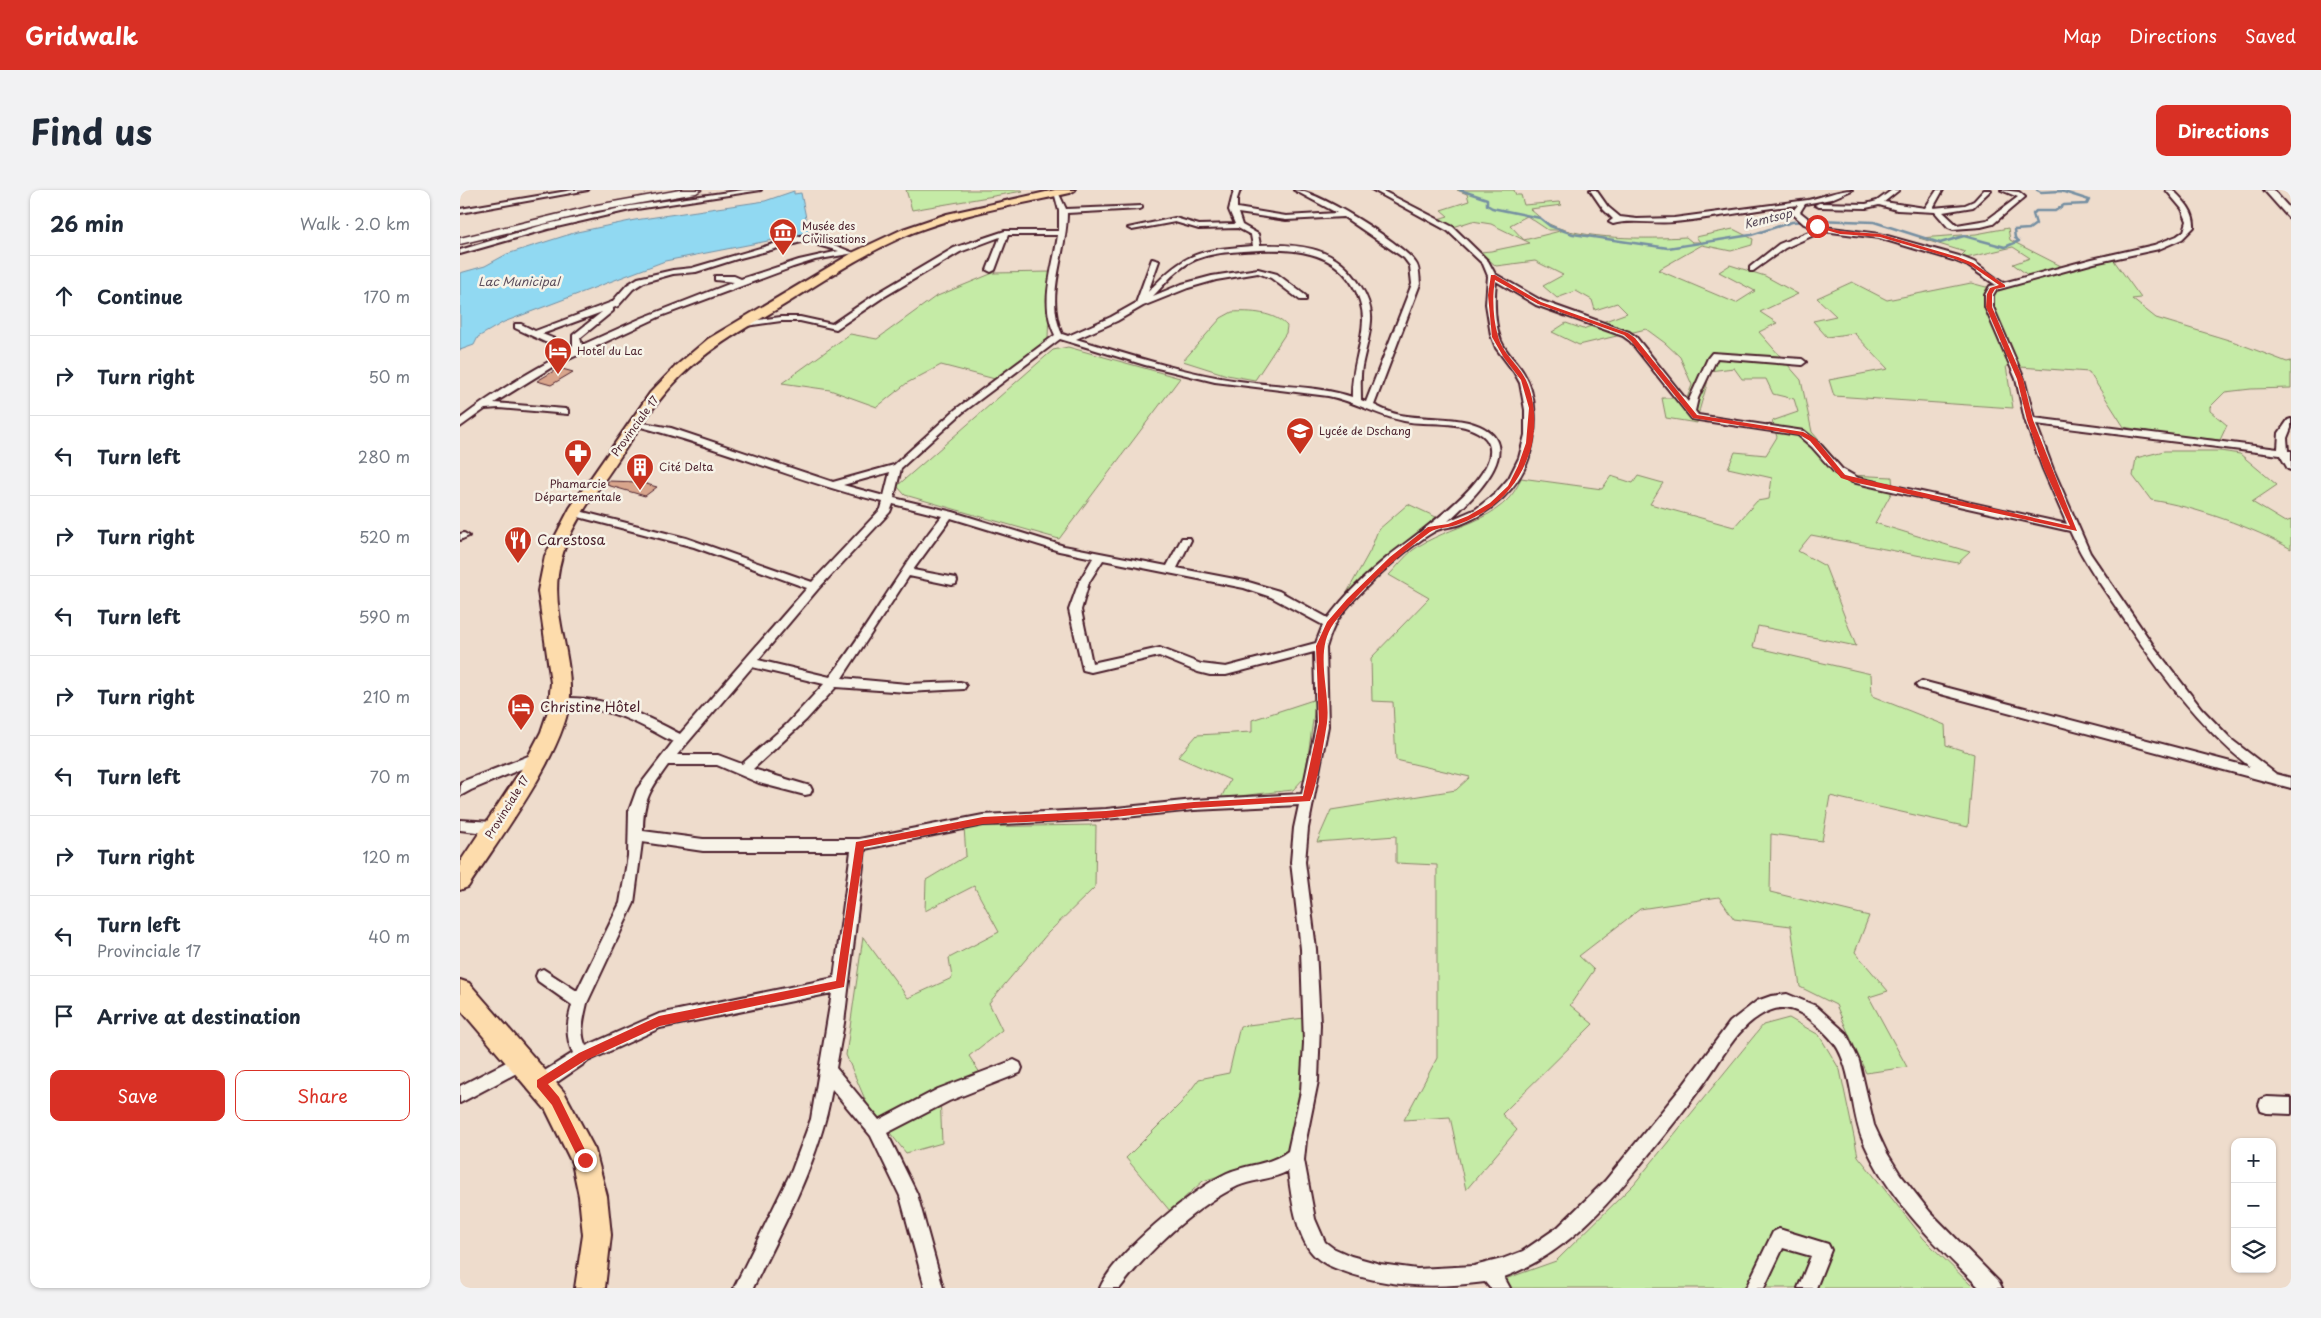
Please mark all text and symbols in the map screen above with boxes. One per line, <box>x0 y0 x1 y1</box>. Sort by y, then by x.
text: Gridwalk <box>25 17 138 53</box>
text: Map <box>2063 22 2101 49</box>
text: Directions <box>2129 22 2217 49</box>
text: Saved <box>2245 22 2296 49</box>
text: Find us <box>30 104 152 157</box>
button: Directions <box>2156 105 2291 156</box>
water label: Kemtsop <box>1742 203 1794 233</box>
text: 26 min <box>50 207 124 239</box>
text: Walk · 2.0 km <box>300 211 410 235</box>
route start <box>1806 215 1829 238</box>
museum icon: Musée des Civilisations <box>768 217 798 256</box>
place label: Musée des Civilisations <box>802 217 866 247</box>
water label: Lac Municipal <box>478 272 561 290</box>
icon: ahead <box>50 282 78 310</box>
text: Continue <box>97 282 183 310</box>
text: 170 m <box>364 284 410 308</box>
hotel icon: Hotel du Lac <box>543 336 573 375</box>
place label: Hotel du Lac <box>577 342 643 359</box>
icon: right <box>50 362 78 390</box>
text: Turn right <box>97 362 195 390</box>
text: 50 m <box>369 364 410 388</box>
street label: Provinciale 17 <box>607 392 663 460</box>
school or university icon: Lycée de Dschang <box>1285 416 1315 455</box>
place label: Lycée de Dschang <box>1319 422 1411 439</box>
pharmacy icon: Phamarcie Départementale <box>563 438 593 477</box>
icon: left <box>50 442 78 470</box>
text: Turn left <box>97 442 181 470</box>
text: 280 m <box>358 444 410 468</box>
building icon: Cité Delta <box>625 452 655 491</box>
place label: Cité Delta <box>659 458 713 475</box>
place label: Phamarcie Départementale <box>535 475 621 505</box>
icon: right <box>50 522 78 550</box>
text: Turn right <box>97 522 195 550</box>
text: 520 m <box>359 524 410 548</box>
restaurant icon: Carestosa <box>503 525 533 564</box>
place label: Carestosa <box>537 529 605 550</box>
icon: left <box>50 602 78 630</box>
text: Turn left <box>97 602 181 630</box>
text: 590 m <box>358 604 410 628</box>
icon: right <box>50 682 78 710</box>
text: Turn right <box>97 682 195 710</box>
text: 210 m <box>362 684 410 708</box>
hotel icon: Christine Hôtel <box>506 692 536 731</box>
place label: Christine Hôtel <box>540 696 640 717</box>
icon: left <box>50 762 78 790</box>
text: Turn left <box>97 762 181 790</box>
text: 70 m <box>370 764 410 788</box>
street label: Provinciale 17 <box>480 772 533 842</box>
icon: right <box>50 842 78 870</box>
text: Turn right <box>97 842 195 870</box>
text: 120 m <box>363 844 410 868</box>
text: Turn left <box>97 910 181 938</box>
icon: left <box>50 922 78 950</box>
text: 40 m <box>368 924 410 948</box>
text: Provinciale 17 <box>97 938 201 962</box>
icon: arrive <box>50 1002 78 1030</box>
text: Arrive at destination <box>97 1002 301 1030</box>
button: Save <box>50 1070 225 1121</box>
button: Share <box>235 1070 410 1121</box>
map controls <box>2231 1138 2276 1273</box>
button: + <box>2231 1138 2276 1183</box>
route end <box>574 1149 597 1172</box>
button: − <box>2231 1183 2276 1228</box>
button: layers <box>2231 1228 2276 1273</box>

